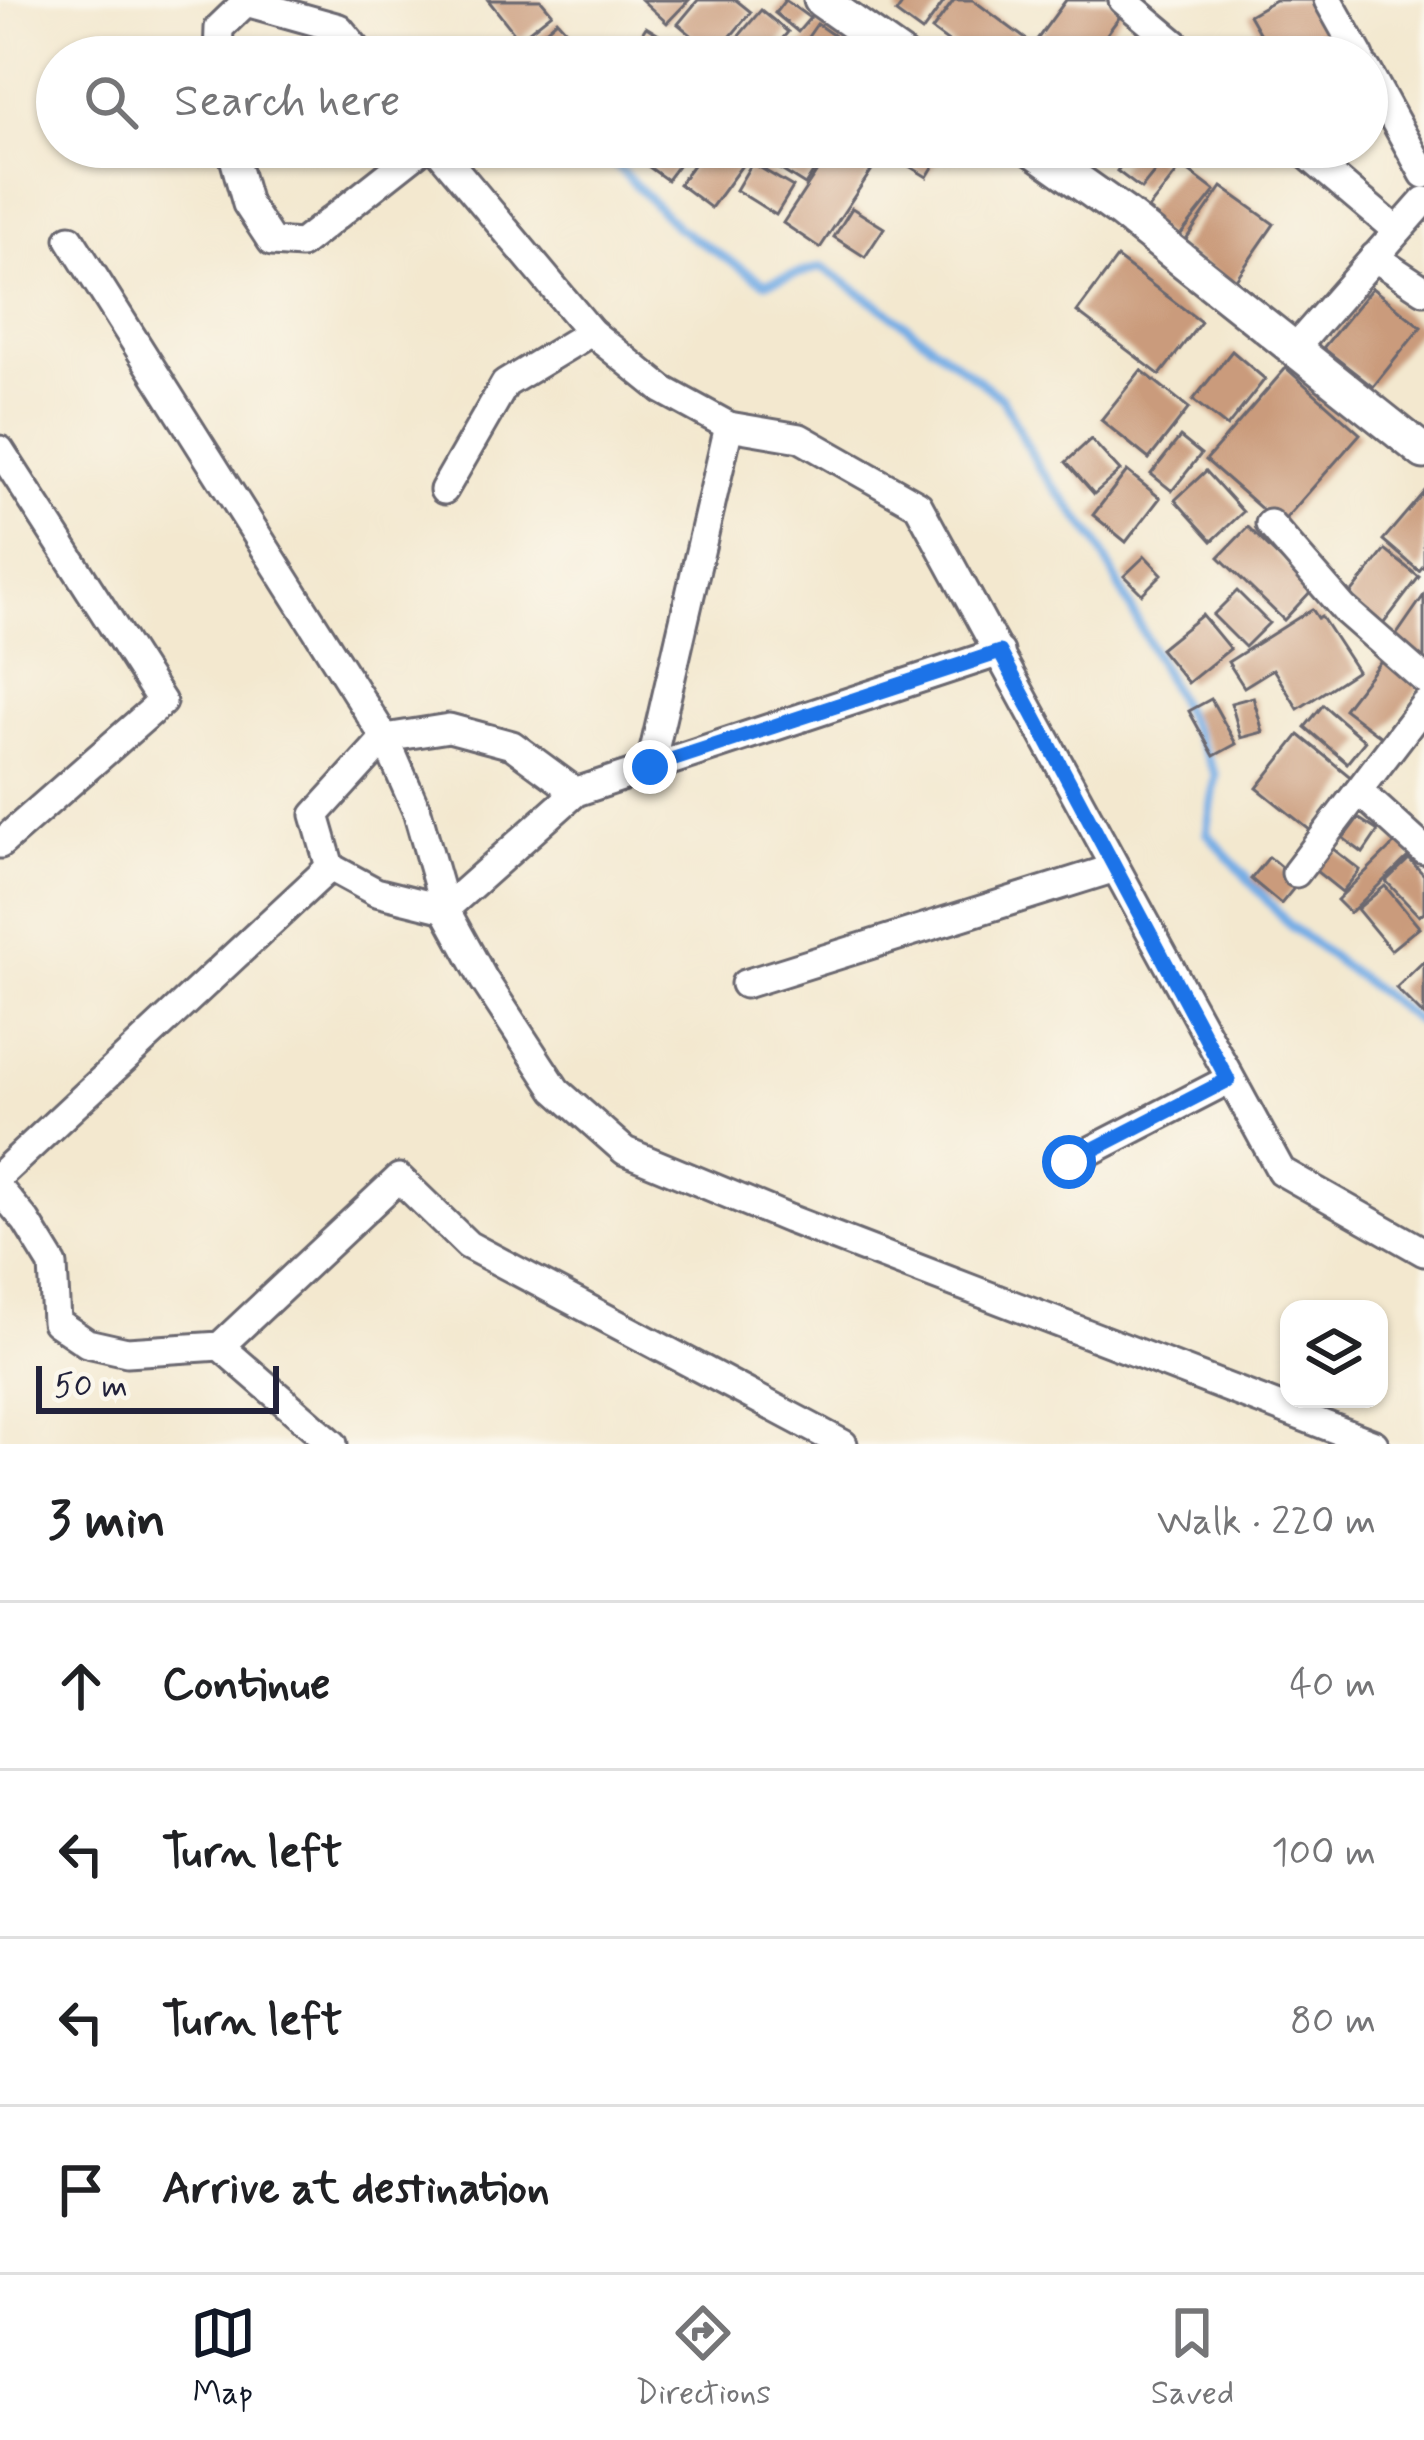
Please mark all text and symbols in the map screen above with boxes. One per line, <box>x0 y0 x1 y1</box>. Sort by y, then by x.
search box <box>36 36 1388 168</box>
icon: search <box>78 69 144 135</box>
text: Search here <box>174 73 401 132</box>
route end <box>623 740 677 794</box>
route start <box>1042 1135 1096 1189</box>
map controls <box>1280 1300 1388 1408</box>
button: layers <box>1280 1300 1388 1408</box>
scale bar <box>36 1360 279 1413</box>
text: 50 m <box>54 1365 128 1409</box>
text: 3 min <box>48 1489 166 1555</box>
text: Walk · 220 m <box>1157 1497 1376 1548</box>
icon: ahead <box>48 1653 114 1719</box>
text: Continue <box>162 1656 330 1715</box>
text: 40 m <box>1289 1660 1376 1711</box>
icon: left <box>48 1821 114 1887</box>
text: Turn left <box>162 1824 342 1883</box>
text: 100 m <box>1271 1828 1376 1879</box>
icon: left <box>48 1989 114 2055</box>
text: Turn left <box>162 1992 342 2051</box>
text: 80 m <box>1290 1996 1376 2047</box>
icon: arrive <box>48 2157 114 2223</box>
text: Arrive at destination <box>162 2160 550 2219</box>
tab: Map <box>190 2300 256 2416</box>
tab: Directions <box>635 2300 771 2416</box>
tab: Saved <box>1151 2300 1234 2416</box>

